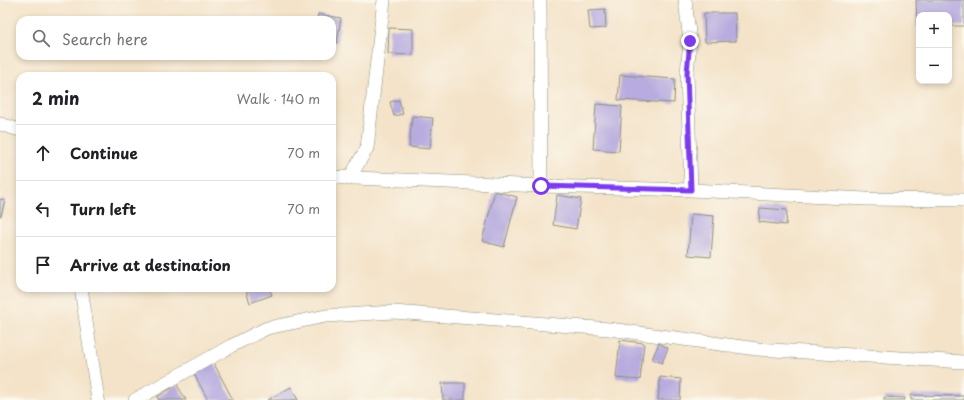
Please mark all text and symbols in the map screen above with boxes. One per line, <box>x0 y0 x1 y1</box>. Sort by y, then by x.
map controls <box>916 12 952 84</box>
button: + <box>916 12 952 48</box>
search box <box>16 16 336 60</box>
icon: search <box>30 27 52 49</box>
text: Search here <box>62 27 148 50</box>
route end <box>681 32 699 50</box>
button: − <box>916 48 952 84</box>
text: 2 min <box>32 85 79 111</box>
text: Walk · 140 m <box>237 89 320 108</box>
text: Continue <box>70 141 138 164</box>
icon: ahead <box>32 142 54 164</box>
text: 70 m <box>287 143 320 162</box>
route start <box>532 177 550 195</box>
text: Turn left <box>70 197 136 220</box>
icon: left <box>32 198 54 220</box>
text: 70 m <box>287 199 320 218</box>
text: Arrive at destination <box>70 253 231 276</box>
icon: arrive <box>32 254 54 276</box>

